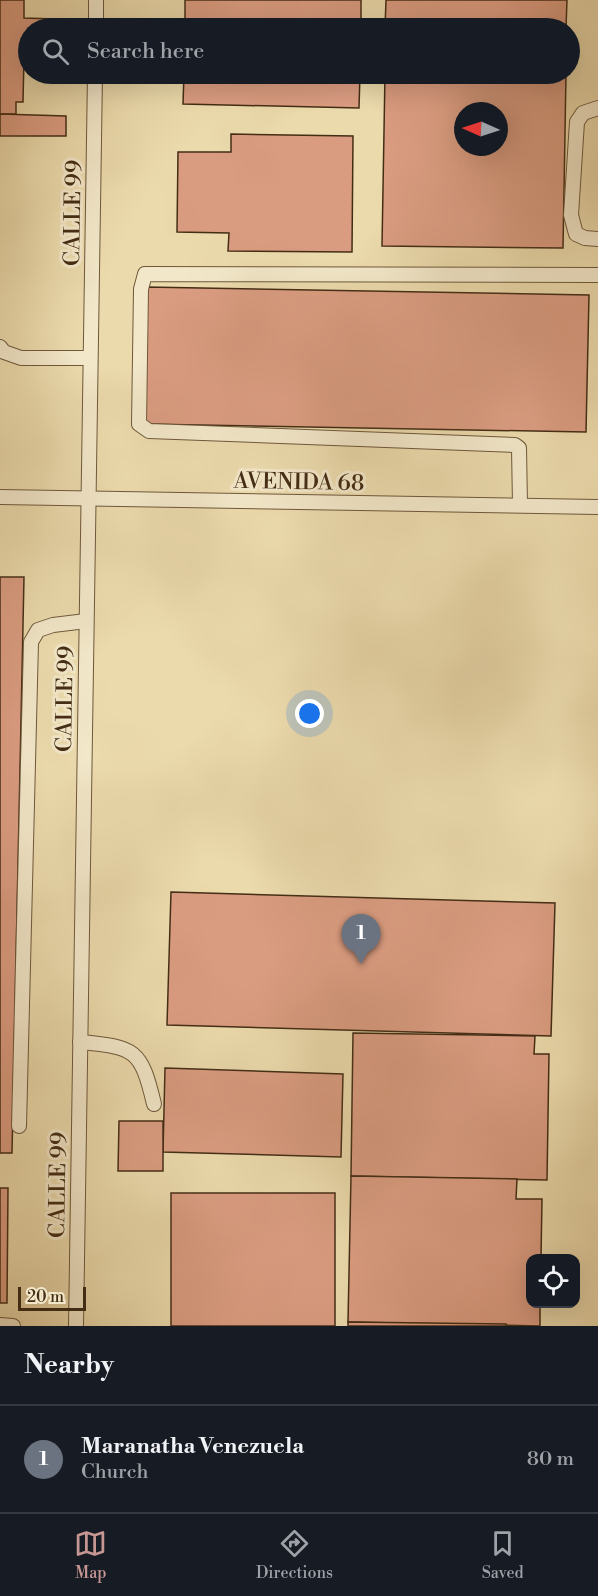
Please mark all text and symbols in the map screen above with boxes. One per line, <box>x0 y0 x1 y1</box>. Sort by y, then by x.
search box <box>18 18 580 84</box>
icon: search <box>39 35 72 68</box>
text: Search here <box>87 38 204 65</box>
north arrow <box>454 102 508 156</box>
street label: CALLE 99 <box>59 160 88 266</box>
street label: AVENIDA 68 <box>232 468 365 497</box>
street label: CALLE 99 <box>51 646 80 752</box>
your location <box>295 699 324 728</box>
pin: 1 <box>342 914 380 964</box>
street label: CALLE 99 <box>44 1132 73 1238</box>
map controls <box>526 1254 580 1308</box>
button: locate <box>526 1254 580 1308</box>
scale bar <box>18 1284 86 1312</box>
text: 20 m <box>27 1287 64 1307</box>
text: Nearby <box>24 1349 114 1381</box>
text: Maranatha Venezuela <box>81 1433 304 1460</box>
text: 1 <box>39 1447 48 1472</box>
text: 80 m <box>527 1447 574 1472</box>
text: Church <box>81 1460 148 1485</box>
tab: Map <box>74 1527 107 1583</box>
tab: Directions <box>256 1527 333 1583</box>
tab: Saved <box>482 1527 524 1583</box>

